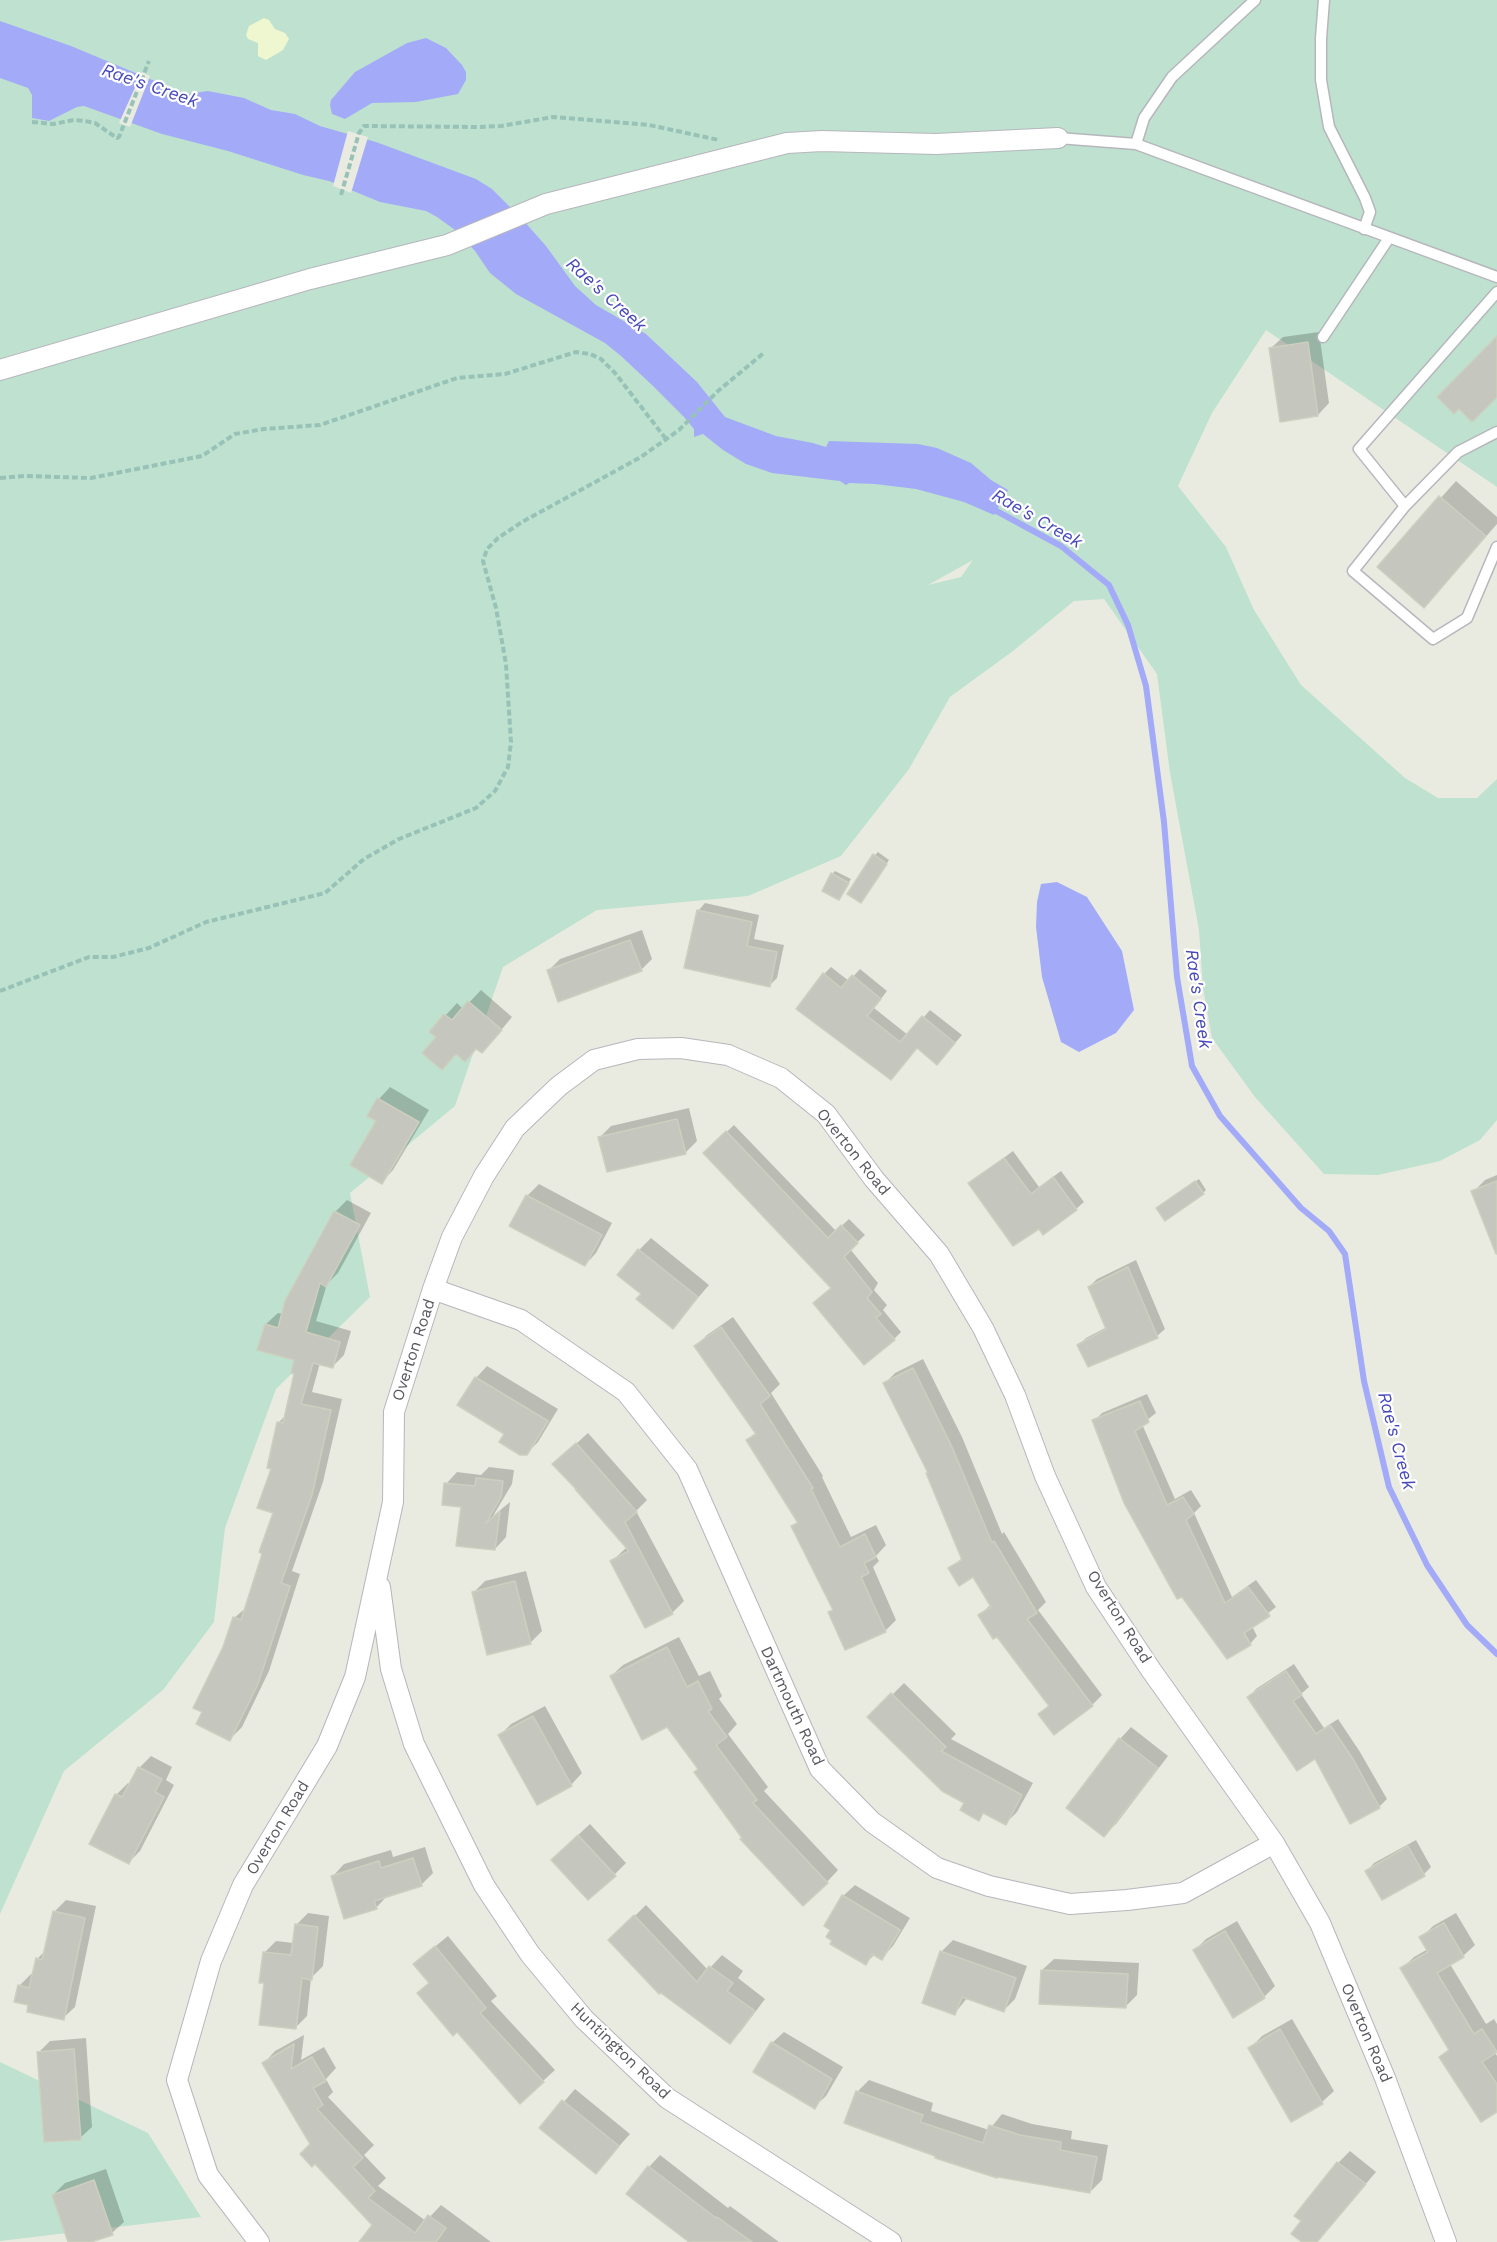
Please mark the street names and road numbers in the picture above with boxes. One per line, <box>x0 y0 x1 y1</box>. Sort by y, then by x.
street label: Overton Road <box>812 1105 894 1199</box>
street label: Overton Road <box>388 1296 440 1404</box>
street label: Overton Road <box>1083 1567 1155 1667</box>
street label: Dartmouth Road <box>756 1643 828 1769</box>
street label: Overton Road <box>242 1778 314 1878</box>
street label: Overton Road <box>1336 1980 1396 2086</box>
street label: Huntington Road <box>566 1998 674 2104</box>

